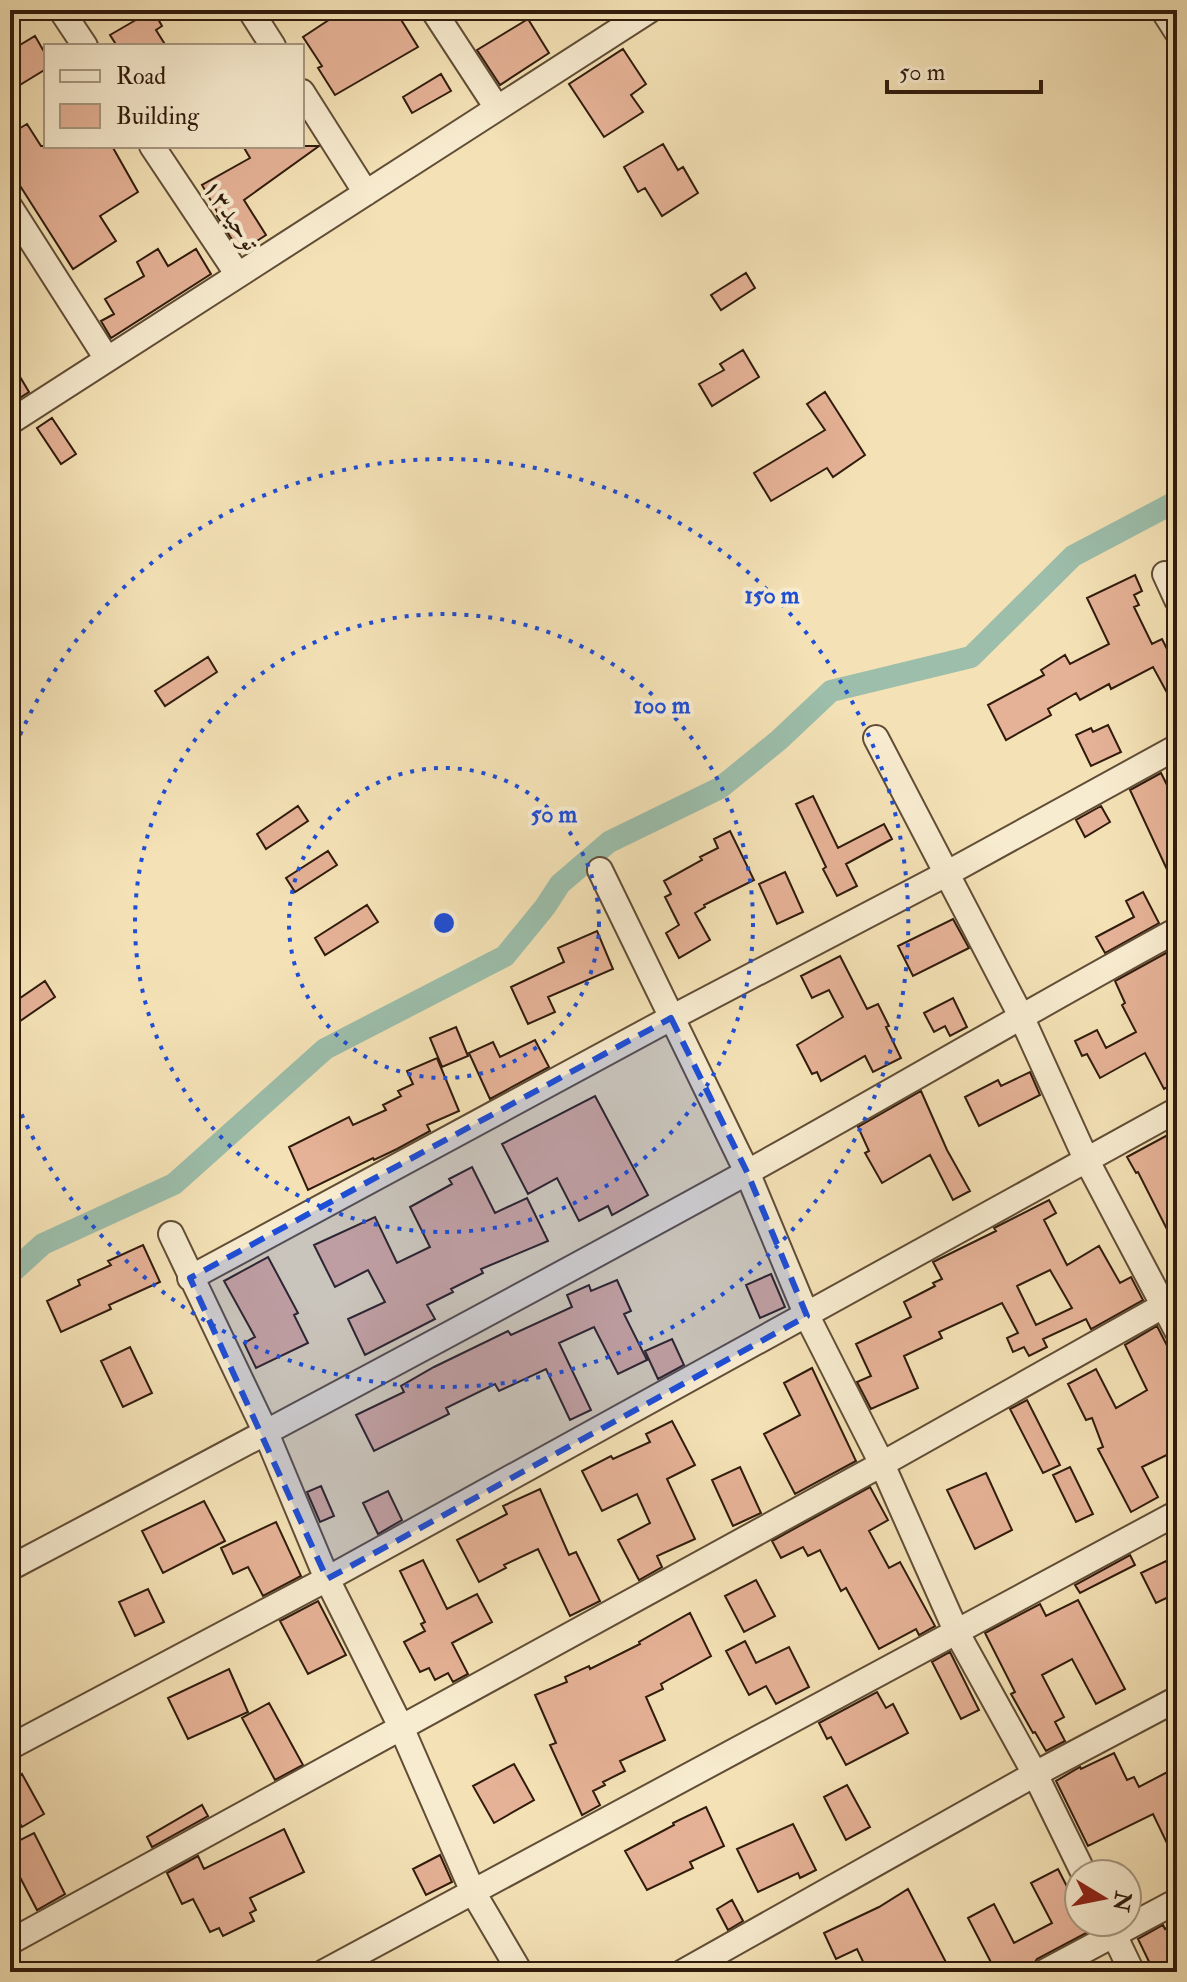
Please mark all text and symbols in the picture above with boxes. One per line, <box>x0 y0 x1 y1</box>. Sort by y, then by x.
legend <box>44 44 304 148</box>
scale bar <box>887 44 1041 94</box>
text: 50 m <box>899 57 946 88</box>
text: Road <box>116 61 166 92</box>
text: Building <box>116 101 200 132</box>
street label: توحید۱۳ <box>195 173 267 258</box>
text: 150 m <box>745 580 800 611</box>
text: 100 m <box>634 690 691 721</box>
text: 50 m <box>531 799 578 830</box>
centre of rings <box>430 909 458 937</box>
north arrow <box>1063 1858 1143 1938</box>
text: N <box>1106 1888 1137 1914</box>

